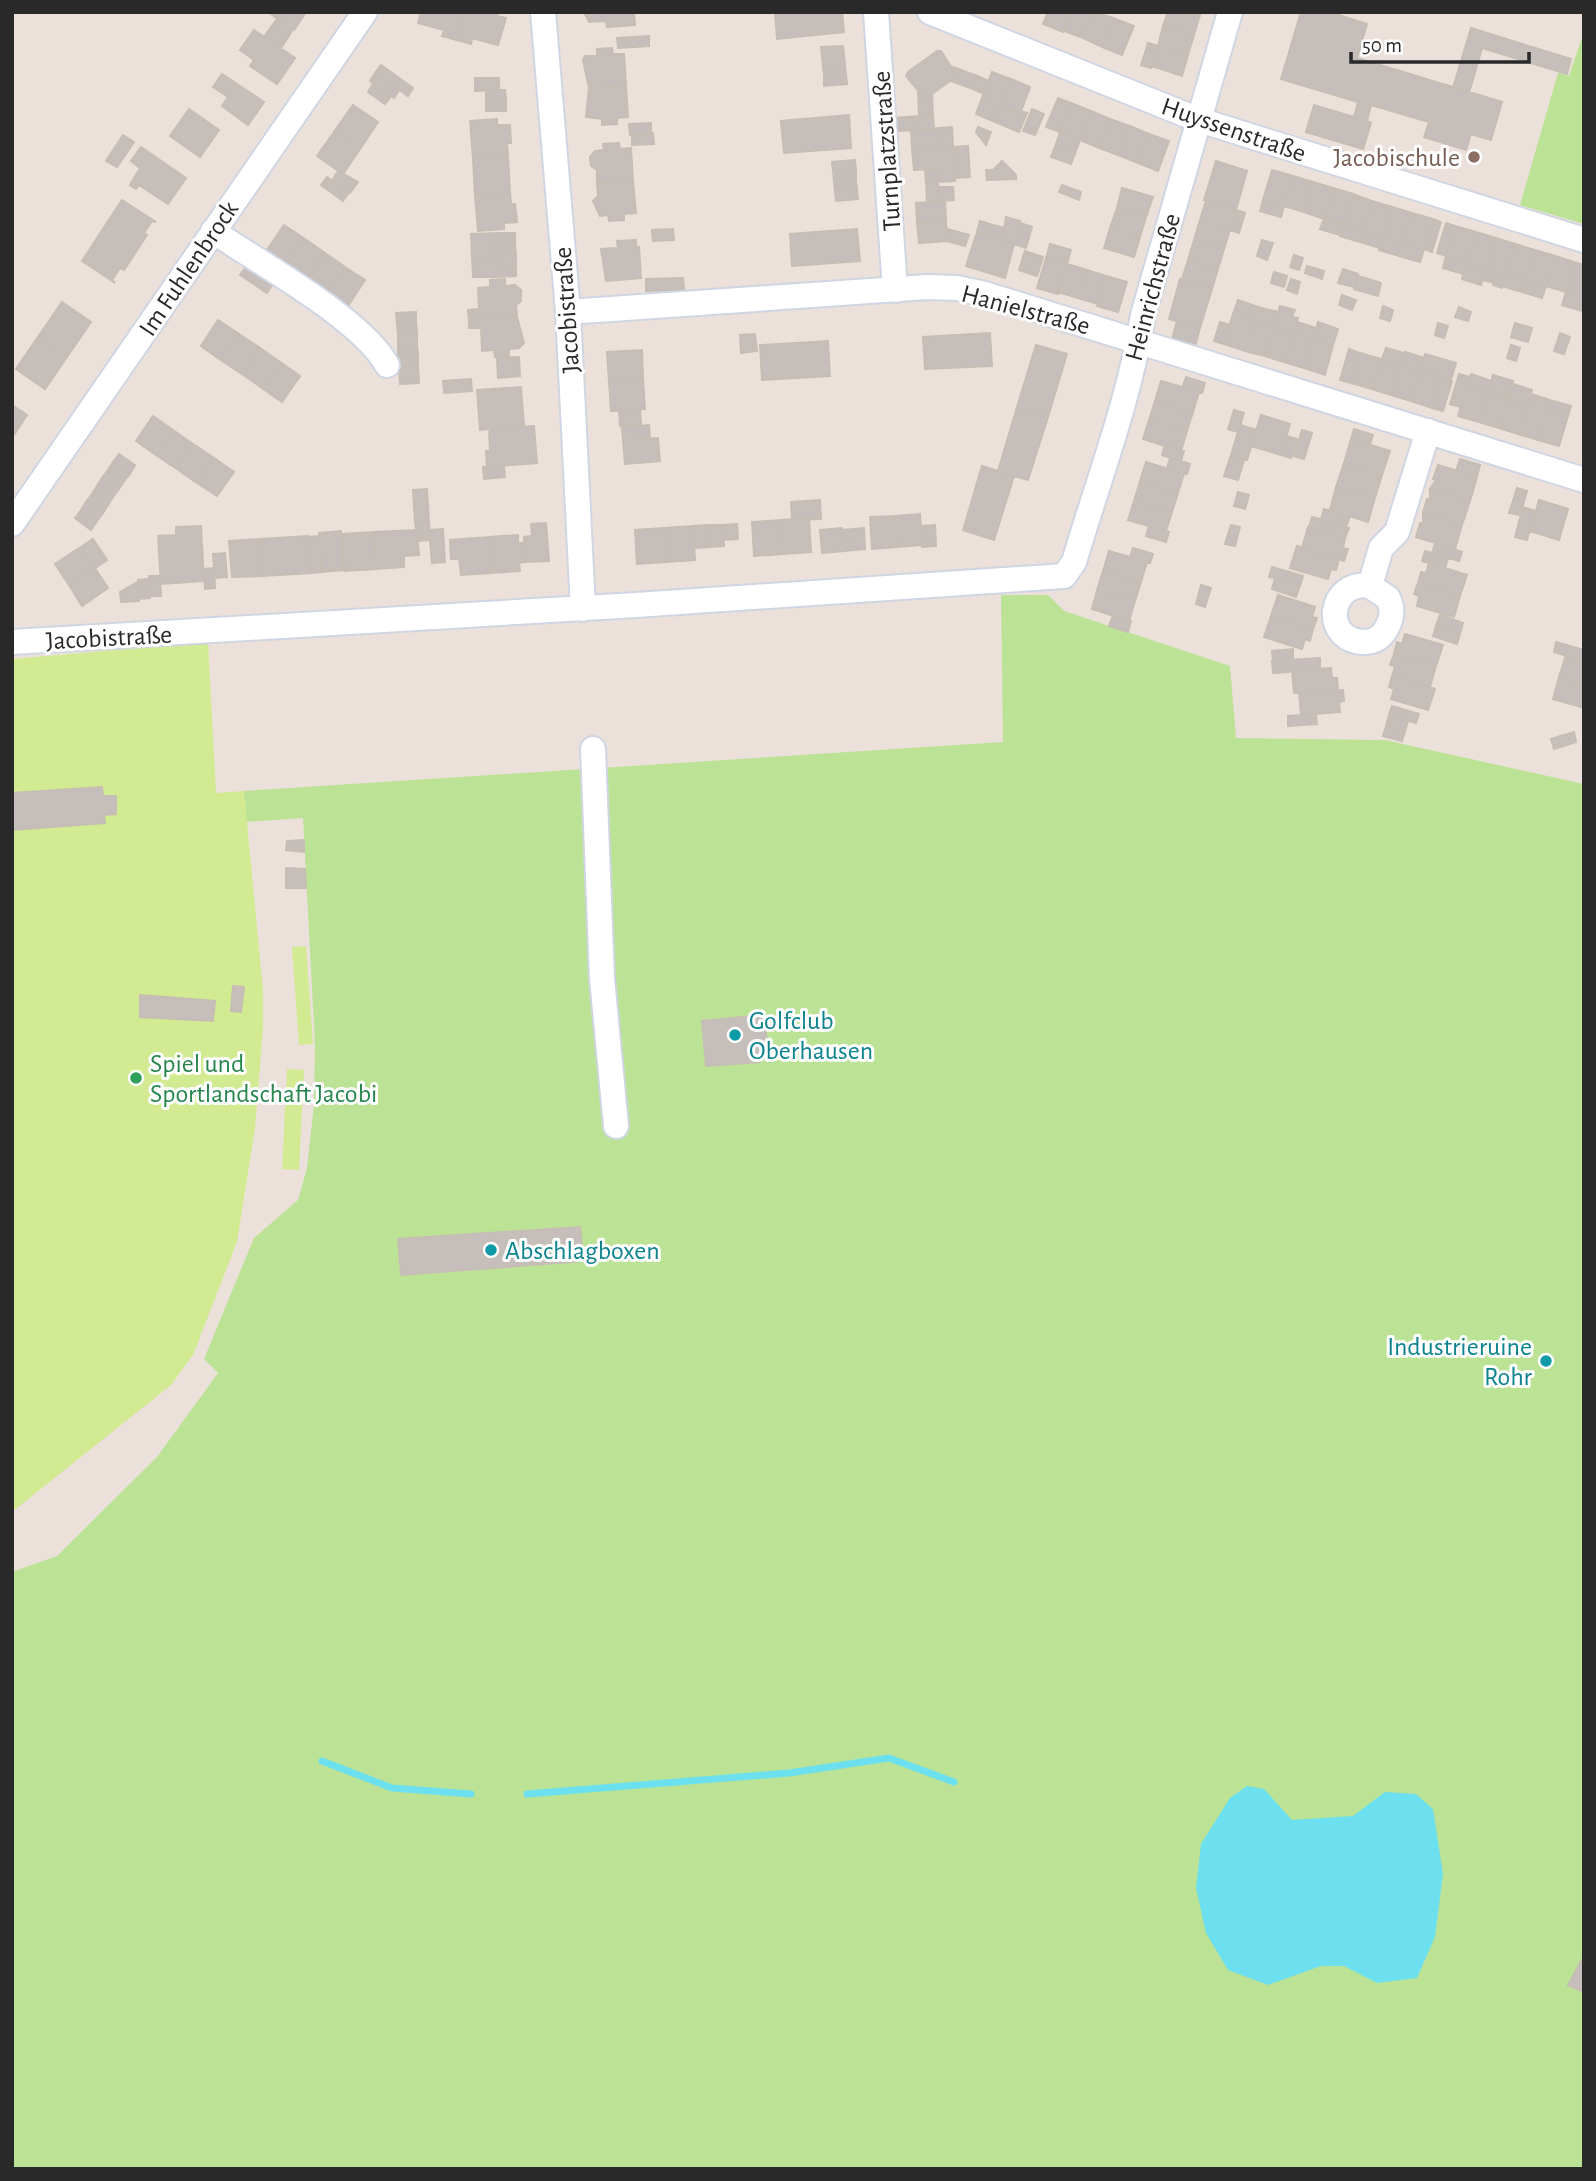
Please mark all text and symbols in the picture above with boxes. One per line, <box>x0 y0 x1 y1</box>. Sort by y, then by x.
scale bar <box>1351 21 1530 65</box>
text: 50 m <box>1362 35 1402 56</box>
street label: Turnplatzstraße <box>868 70 906 232</box>
street label: Huyssenstraße <box>1158 93 1309 167</box>
place label: Jacobischule <box>1333 145 1460 171</box>
marker: Jacobischule <box>1466 149 1482 165</box>
street label: Im Fuhlenbrock <box>134 196 243 341</box>
street label: Heinrichstraße <box>1121 211 1185 364</box>
street label: Jacobistraße <box>550 246 584 374</box>
street label: Hanielstraße <box>959 280 1093 340</box>
street label: Jacobistraße <box>45 622 173 654</box>
place label: Golfclub Oberhausen <box>749 1008 873 1064</box>
marker: Golfclub Oberhausen <box>727 1027 743 1043</box>
place label: Spiel und Sportlandschaft Jacobi <box>150 1051 377 1107</box>
marker: Spiel und Sportlandschaft Jacobi <box>128 1070 144 1086</box>
place label: Abschlagboxen <box>505 1238 660 1264</box>
marker: Abschlagboxen <box>483 1242 499 1258</box>
place label: Industrieruine Rohr <box>1387 1334 1533 1390</box>
marker: Industrieruine Rohr <box>1538 1353 1554 1369</box>

